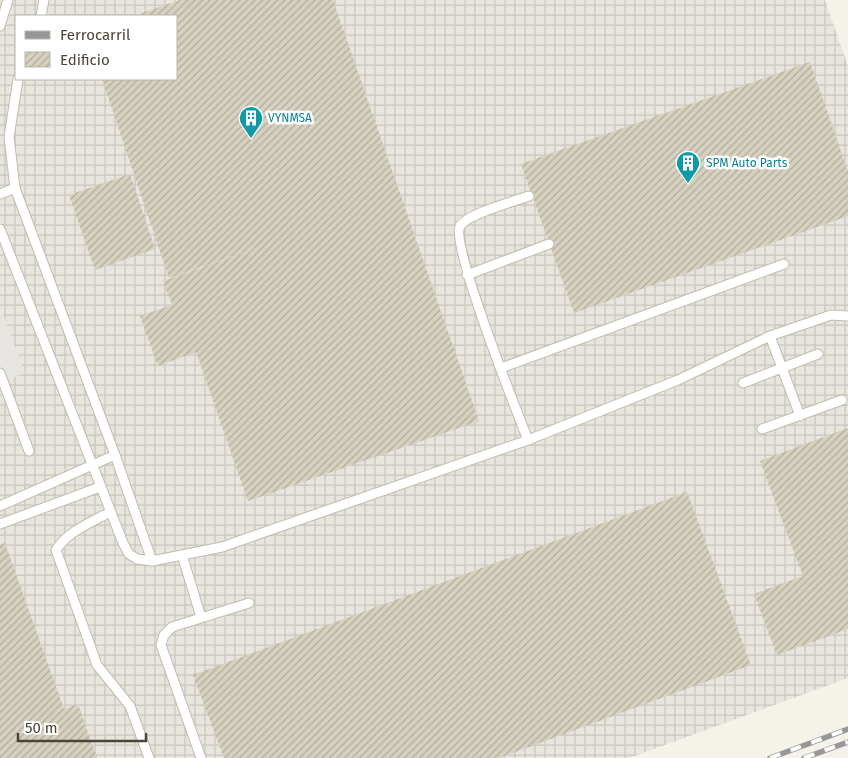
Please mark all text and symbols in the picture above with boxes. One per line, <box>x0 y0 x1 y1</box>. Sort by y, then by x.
legend <box>15 15 178 80</box>
text: Ferrocarril <box>60 26 131 44</box>
text: Edificio <box>60 51 110 69</box>
building icon: VYNMSA <box>238 105 264 139</box>
place label: VYNMSA <box>268 111 312 125</box>
building icon: SPM Auto Parts <box>675 150 701 184</box>
place label: SPM Auto Parts <box>706 156 788 170</box>
scale bar <box>18 710 145 742</box>
text: 50 m <box>25 719 58 737</box>

